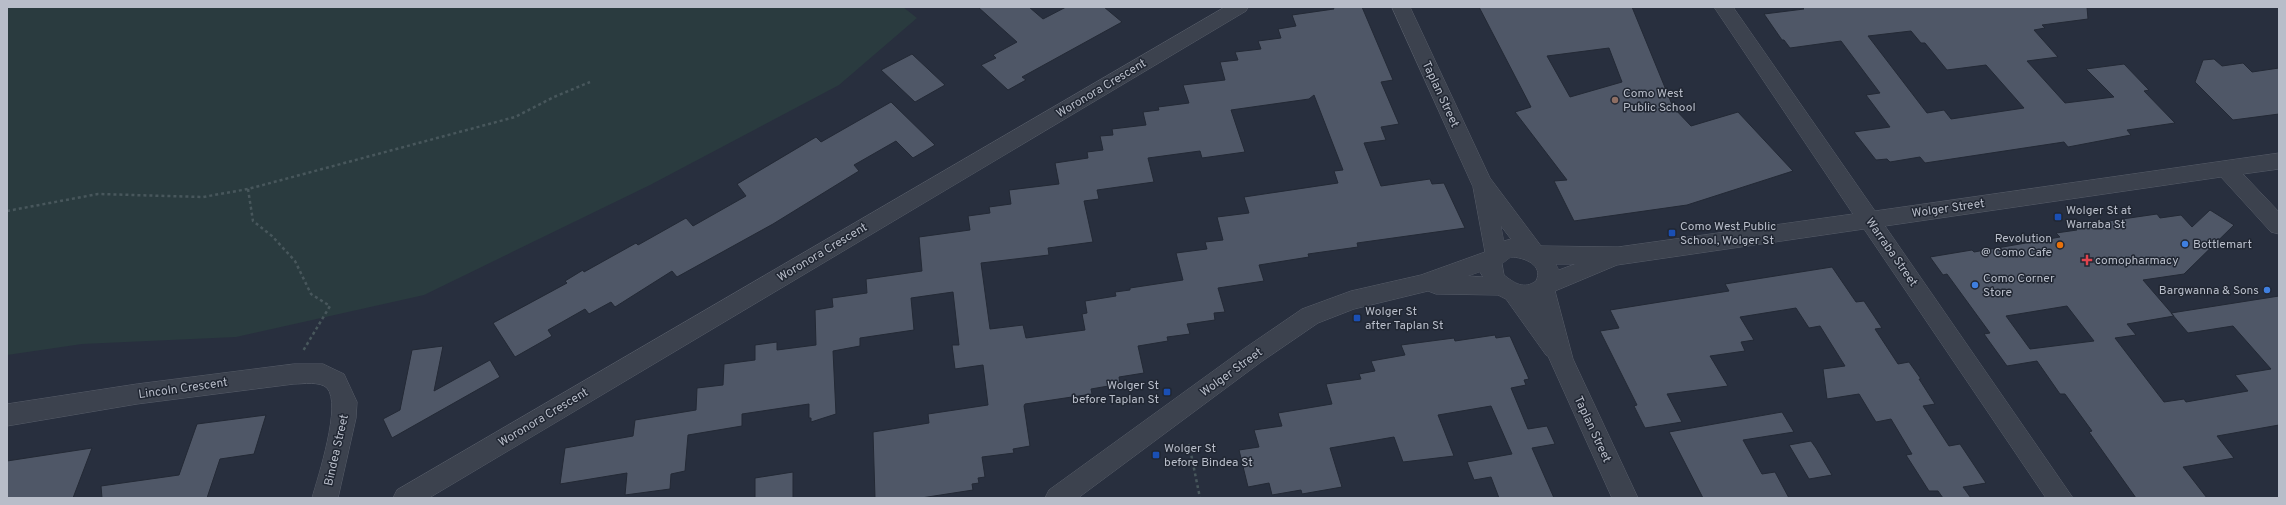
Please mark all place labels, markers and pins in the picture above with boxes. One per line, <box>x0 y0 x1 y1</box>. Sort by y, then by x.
place label: Como West Public School <box>1623 86 1696 116</box>
marker: Como West Public School <box>1610 95 1620 105</box>
place label: Wolger St at Warraba St <box>2066 203 2132 233</box>
marker: Wolger St at Warraba St <box>2053 212 2063 222</box>
place label: Como West Public School, Wolger St <box>1680 219 1776 249</box>
marker: Como West Public School, Wolger St <box>1667 228 1677 238</box>
place label: Revolution @ Como Cafe <box>1981 231 2052 261</box>
place label: Bottlemart <box>2193 237 2252 253</box>
marker: Bottlemart <box>2180 239 2190 249</box>
marker: Revolution @ Como Cafe <box>2055 240 2065 250</box>
place label: comopharmacy <box>2095 253 2179 269</box>
marker: comopharmacy <box>2082 255 2092 265</box>
place label: Como Corner Store <box>1983 271 2055 301</box>
marker: Como Corner Store <box>1970 280 1980 290</box>
place label: Bargwanna & Sons <box>2159 283 2259 299</box>
marker: Bargwanna & Sons <box>2262 285 2272 295</box>
place label: Wolger St after Taplan St <box>1365 304 1444 334</box>
marker: Wolger St after Taplan St <box>1352 313 1362 323</box>
place label: Wolger St before Taplan St <box>1072 378 1159 408</box>
marker: Wolger St before Taplan St <box>1162 387 1172 397</box>
place label: Wolger St before Bindea St <box>1164 441 1253 471</box>
marker: Wolger St before Bindea St <box>1151 450 1161 460</box>

